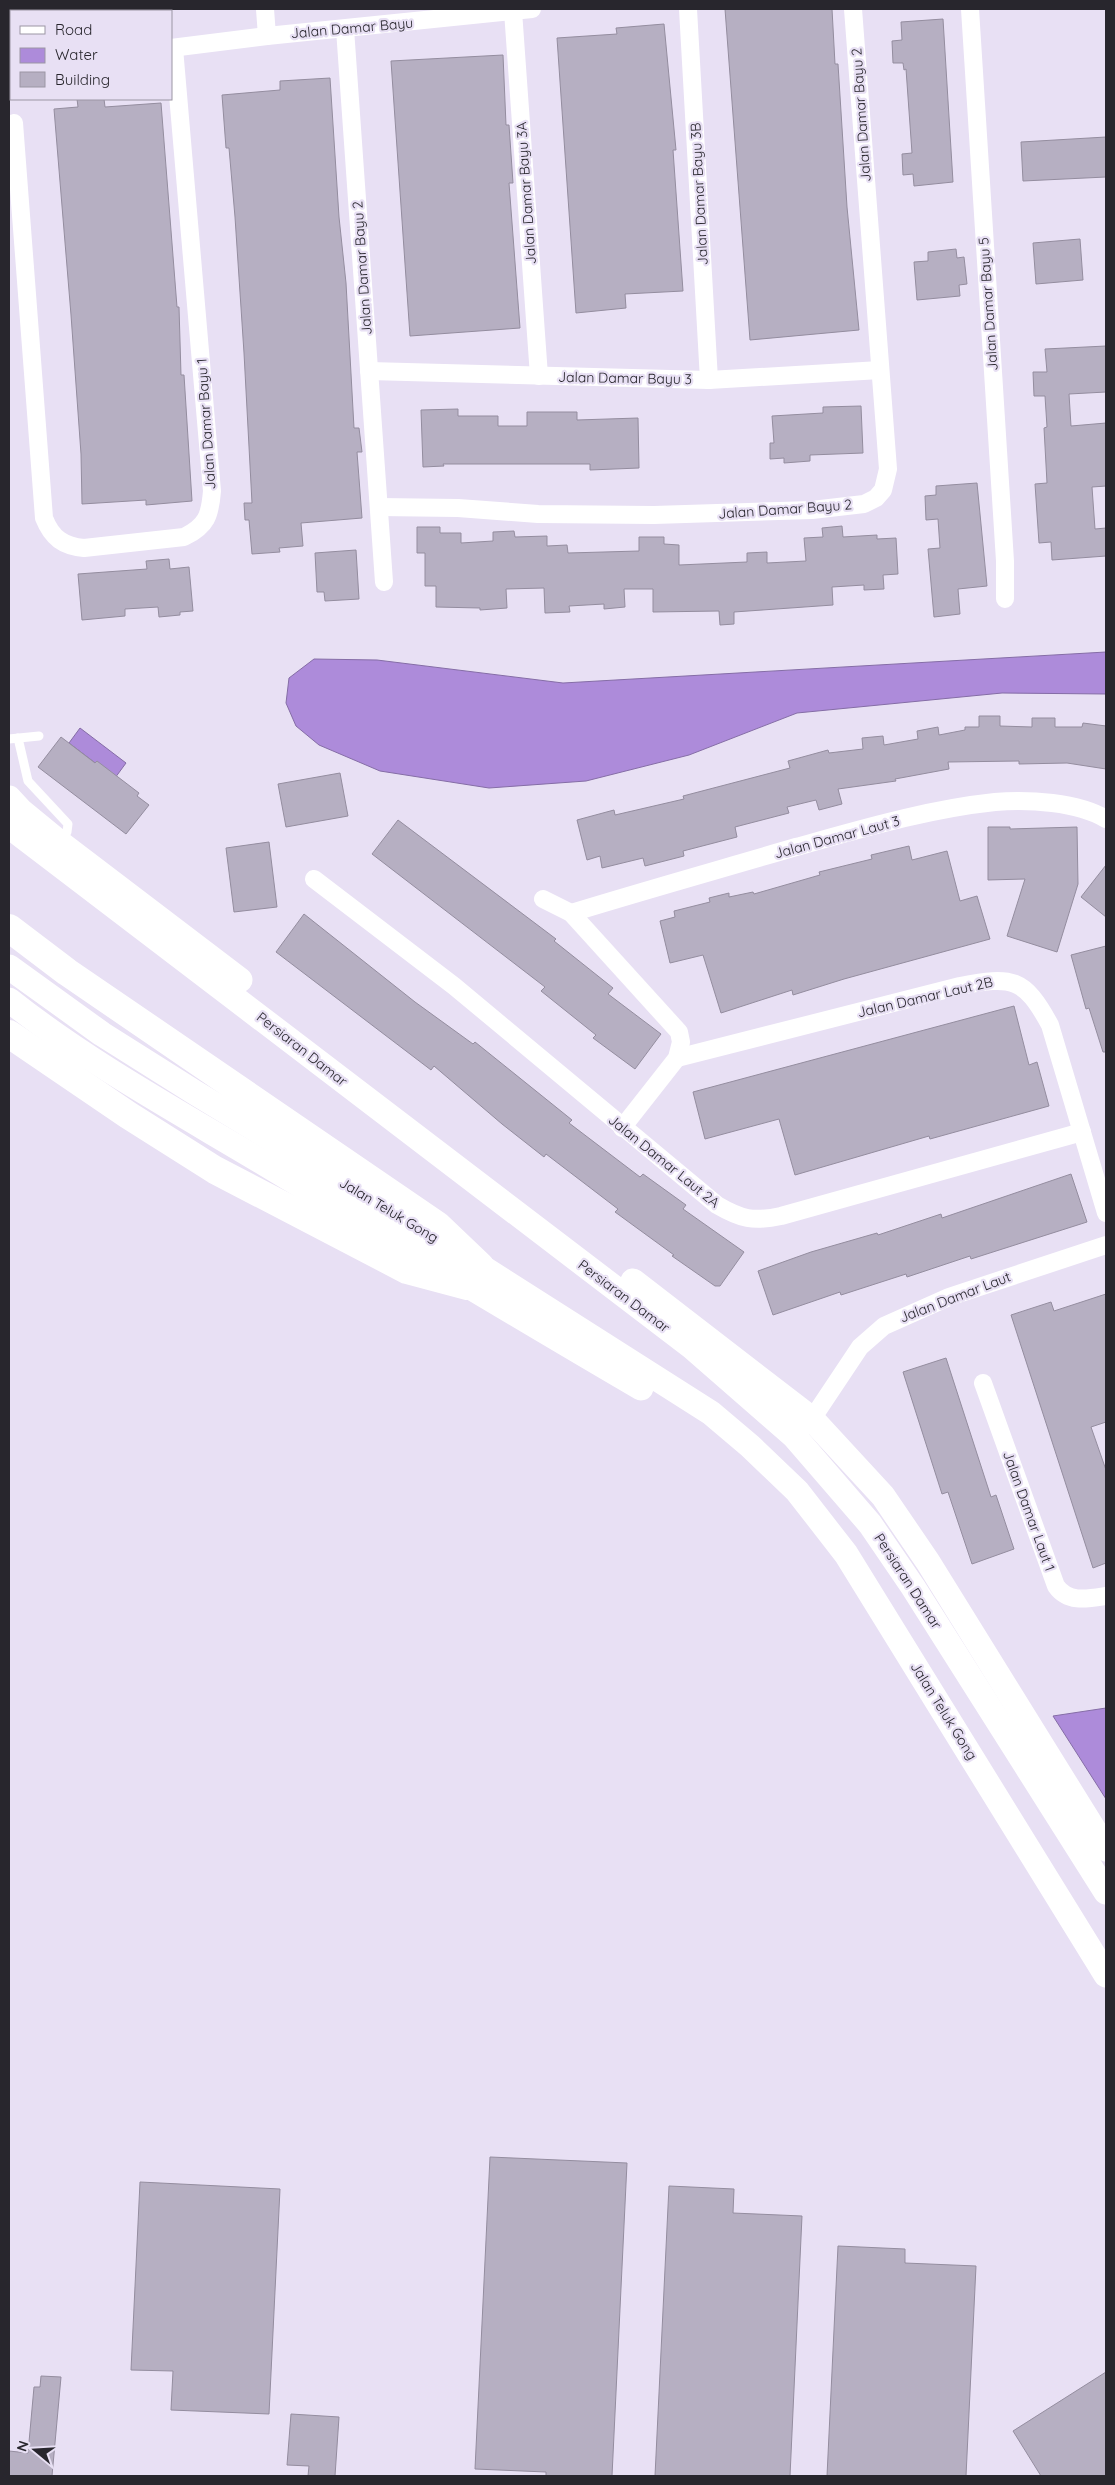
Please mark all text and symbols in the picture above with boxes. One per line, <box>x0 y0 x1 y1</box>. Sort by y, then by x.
legend <box>10 10 172 100</box>
street label: Jalan Damar Bayu <box>290 14 414 42</box>
text: Road <box>55 20 92 39</box>
text: Water <box>55 45 98 64</box>
street label: Jalan Damar Bayu 2 <box>847 47 875 183</box>
text: Building <box>55 70 110 89</box>
street label: Jalan Damar Bayu 3A <box>512 121 540 265</box>
street label: Jalan Damar Bayu 3B <box>686 122 712 266</box>
street label: Jalan Damar Bayu 2 <box>348 200 376 336</box>
street label: Jalan Damar Bayu 5 <box>974 236 1002 372</box>
street label: Jalan Damar Bayu 1 <box>192 358 220 490</box>
street label: Jalan Damar Bayu 3 <box>558 368 692 388</box>
street label: Jalan Damar Bayu 2 <box>717 495 853 523</box>
street label: Jalan Damar Laut 3 <box>772 812 902 862</box>
street label: Jalan Damar Laut 2B <box>856 973 994 1021</box>
street label: Persiaran Damar <box>253 1008 351 1090</box>
street label: Jalan Damar Laut 2A <box>605 1110 723 1212</box>
street label: Jalan Teluk Gong <box>336 1173 442 1247</box>
street label: Persiaran Damar <box>575 1256 674 1337</box>
street label: Jalan Damar Laut <box>897 1267 1013 1326</box>
street label: Jalan Damar Laut 1 <box>999 1448 1059 1574</box>
street label: Persiaran Damar <box>870 1530 946 1633</box>
street label: Jalan Teluk Gong <box>907 1659 981 1763</box>
north arrow <box>10 2425 60 2475</box>
text: N <box>12 2438 33 2454</box>

